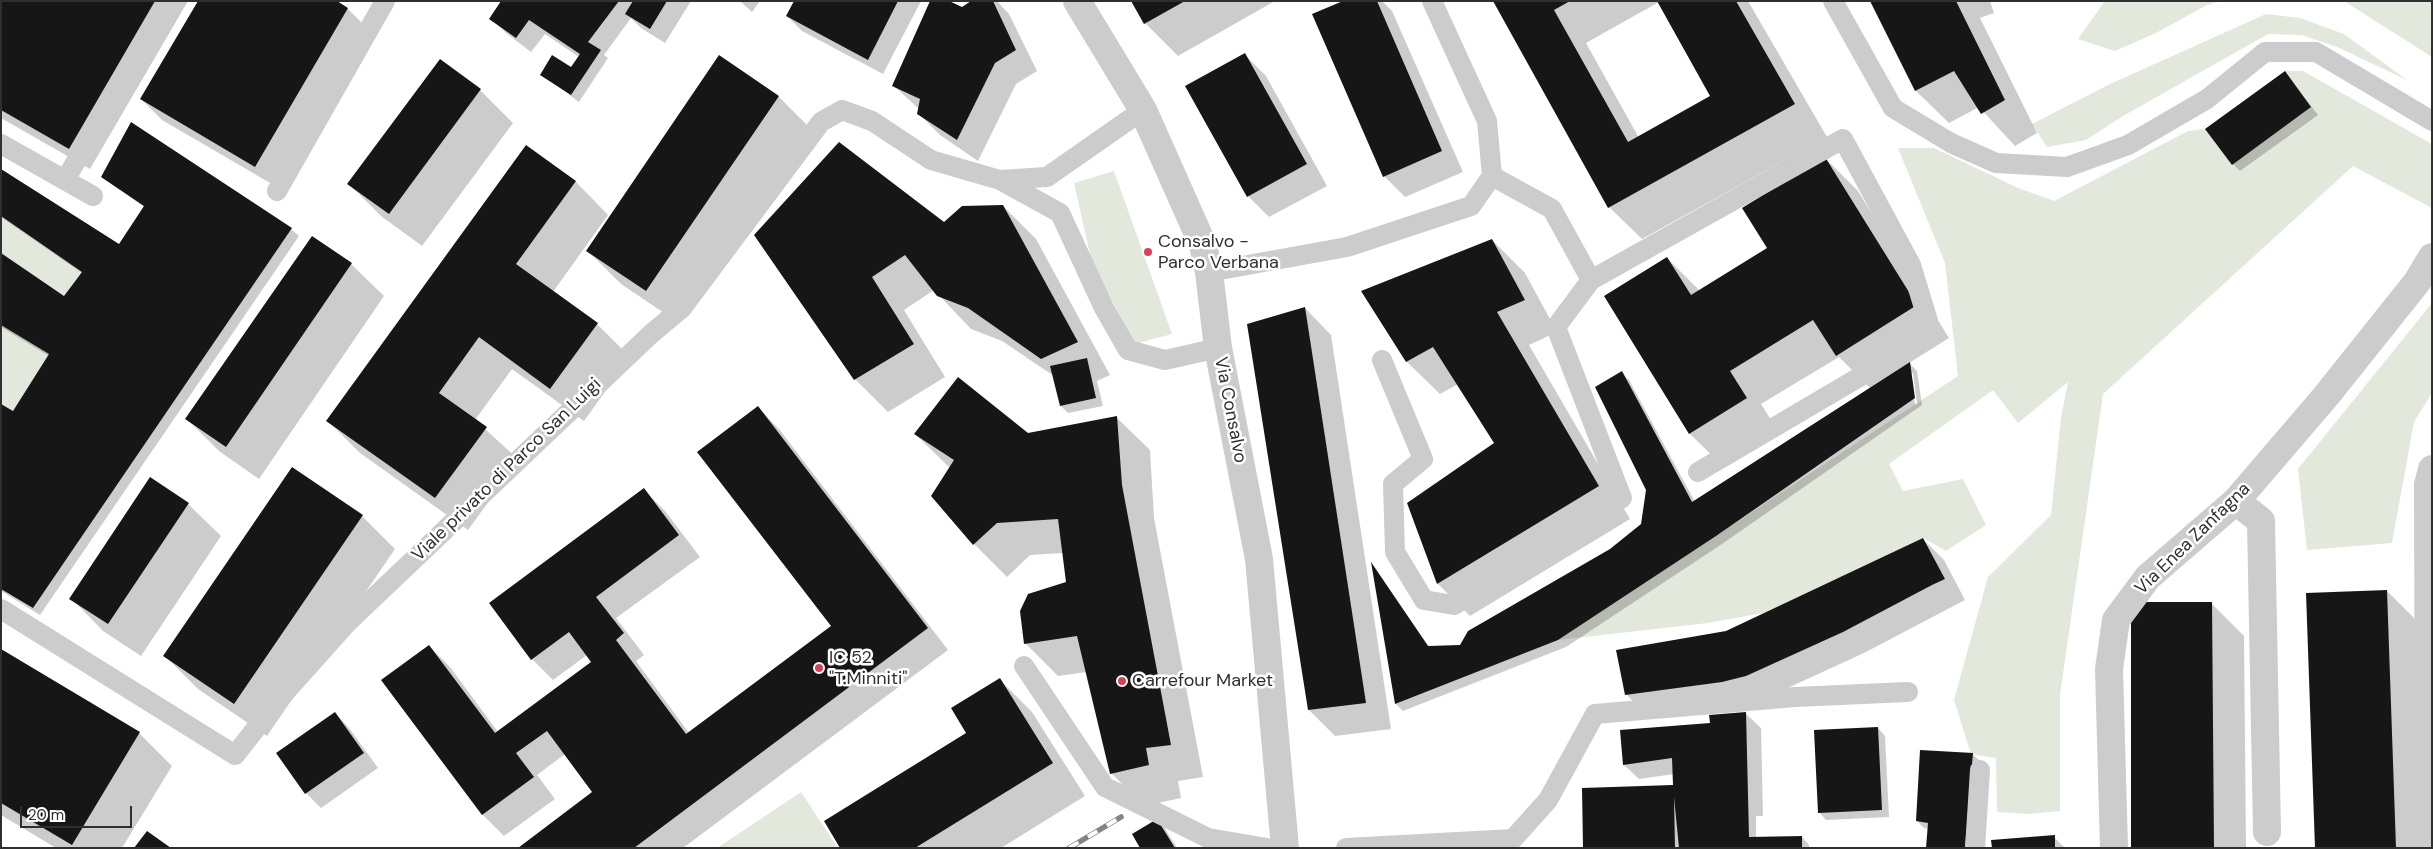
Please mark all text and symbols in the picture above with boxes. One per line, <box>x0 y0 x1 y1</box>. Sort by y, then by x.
place label: Consalvo - Parco Verbana <box>1158 231 1279 274</box>
marker: Consalvo - Parco Verbana <box>1142 246 1154 258</box>
street label: Via Consalvo <box>1209 355 1251 465</box>
street label: Viale privato di Parco San Luigi <box>408 374 606 566</box>
street label: Via Enea Zanfagna <box>2131 478 2255 600</box>
place label: IC 52 "T.Minniti" <box>829 647 908 690</box>
marker: IC 52 "T.Minniti" <box>813 662 825 674</box>
place label: Carrefour Market <box>1132 670 1273 692</box>
marker: Carrefour Market <box>1116 675 1128 687</box>
scale bar <box>22 796 135 828</box>
text: 20 m <box>28 805 64 825</box>

